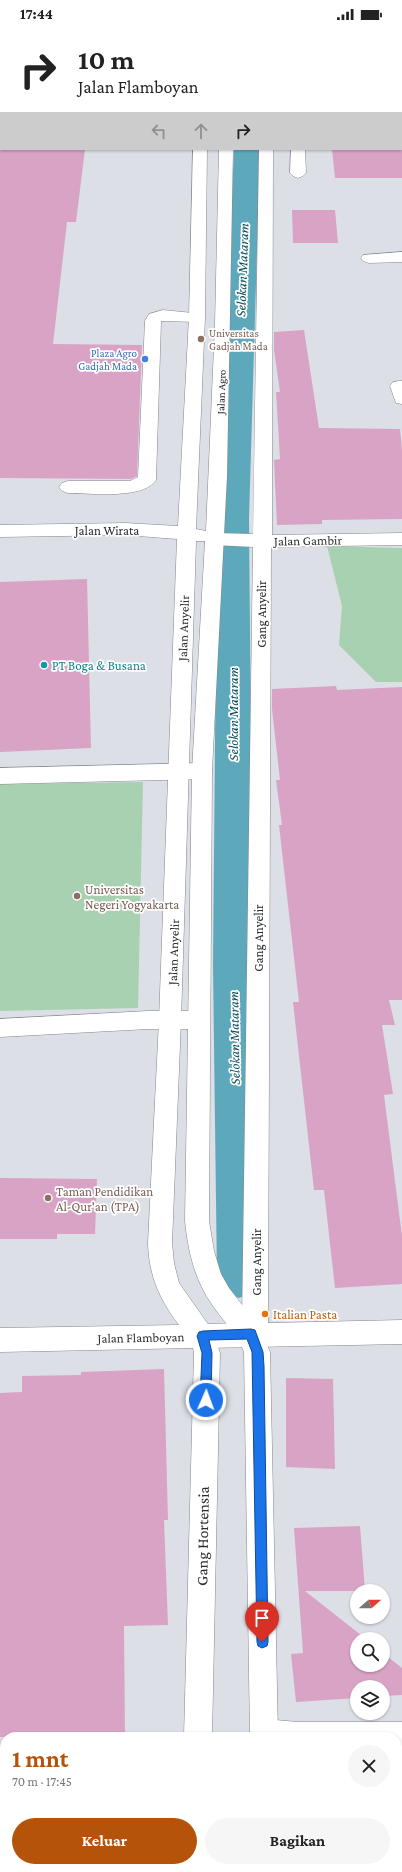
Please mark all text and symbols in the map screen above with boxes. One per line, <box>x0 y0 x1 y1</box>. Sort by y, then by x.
text: 17:44 <box>20 6 53 22</box>
icon: right <box>12 44 64 96</box>
text: 10 m <box>78 44 135 75</box>
text: Jalan Flamboyan <box>78 77 199 97</box>
icon: left <box>148 120 170 142</box>
icon: ahead <box>190 120 212 142</box>
icon: right <box>232 120 254 142</box>
water label: Selokan Mataram <box>232 223 252 317</box>
place label: Universitas Gadjah Mada <box>209 327 268 353</box>
marker: Universitas Gadjah Mada <box>196 334 206 344</box>
place label: Plaza Agro Gadjah Mada <box>78 347 138 373</box>
marker: Plaza Agro Gadjah Mada <box>140 354 150 364</box>
street label: Jalan Agro <box>214 369 229 416</box>
street label: Jalan Wirata <box>74 523 139 538</box>
street label: Jalan Gambir <box>273 532 343 549</box>
street label: Gang Anyelir <box>254 580 269 648</box>
street label: Jalan Anyelir <box>175 594 192 662</box>
place label: PT Boga & Busana <box>52 658 146 673</box>
marker: PT Boga & Busana <box>39 660 49 670</box>
water label: Selokan Mataram <box>225 667 241 761</box>
place label: Universitas Negeri Yogyakarta <box>85 882 179 912</box>
marker: Universitas Negeri Yogyakarta <box>72 891 82 901</box>
street label: Gang Anyelir <box>251 904 266 972</box>
street label: Jalan Anyelir <box>165 918 182 986</box>
water label: Selokan Mataram <box>225 991 243 1085</box>
place label: Taman Pendidikan Al-Qur'an (TPA) <box>56 1184 153 1215</box>
marker: Taman Pendidikan Al-Qur'an (TPA) <box>43 1193 53 1203</box>
street label: Gang Anyelir <box>249 1228 264 1296</box>
place label: Italian Pasta <box>273 1307 337 1322</box>
marker: Italian Pasta <box>260 1309 270 1319</box>
street label: Jalan Flamboyan <box>96 1329 185 1346</box>
position arrow <box>185 1379 227 1421</box>
street label: Gang Hortensia <box>193 1485 213 1586</box>
north arrow <box>350 1584 390 1624</box>
map controls <box>350 1584 390 1720</box>
pin <box>245 1601 279 1642</box>
icon: arrive <box>251 1607 273 1629</box>
button: search <box>350 1632 390 1672</box>
button: layers <box>350 1680 390 1720</box>
text: 1 mnt <box>12 1745 68 1772</box>
button: close <box>348 1745 390 1787</box>
text: 70 m · 17:45 <box>12 1774 72 1789</box>
button: Keluar <box>12 1818 197 1864</box>
button: Bagikan <box>205 1818 390 1864</box>

